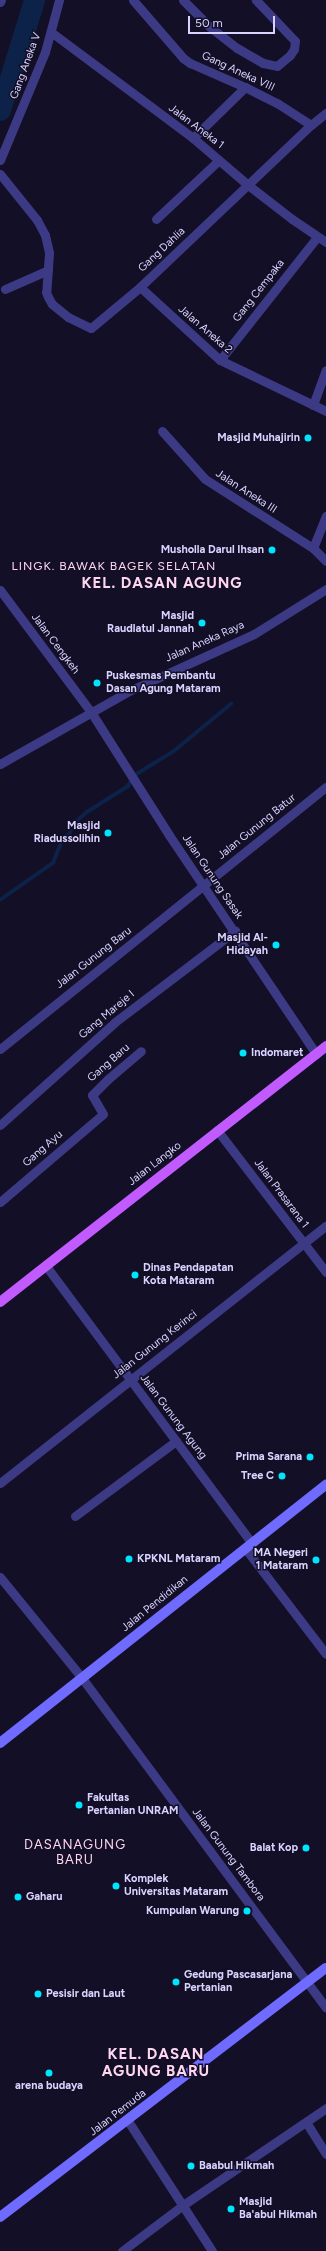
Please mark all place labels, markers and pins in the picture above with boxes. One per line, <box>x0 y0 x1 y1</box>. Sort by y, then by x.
place label: Masjid Muhajirin <box>217 431 300 445</box>
marker: Masjid Muhajirin <box>303 433 313 443</box>
place label: Musholla Darul Ihsan <box>161 543 264 557</box>
marker: Musholla Darul Ihsan <box>267 545 277 555</box>
place label: Masjid Raudlatul Jannah <box>107 610 194 636</box>
marker: Masjid Raudlatul Jannah <box>197 618 207 628</box>
place label: Puskesmas Pembantu Dasan Agung Mataram <box>106 670 221 696</box>
marker: Puskesmas Pembantu Dasan Agung Mataram <box>91 677 103 689</box>
place label: Masjid Riadussolihin <box>34 820 100 846</box>
marker: Masjid Riadussolihin <box>103 828 113 838</box>
place label: Masjid Al- Hidayah <box>217 932 268 958</box>
marker: Masjid Al- Hidayah <box>271 940 281 950</box>
place label: Indomaret <box>251 1046 304 1060</box>
marker: Indomaret <box>238 1048 248 1058</box>
place label: Dinas Pendapatan Kota Mataram <box>143 1262 234 1288</box>
marker: Dinas Pendapatan Kota Mataram <box>130 1270 140 1280</box>
place label: Prima Sarana <box>236 1450 302 1464</box>
marker: Prima Sarana <box>305 1452 315 1462</box>
place label: Tree C <box>241 1469 274 1483</box>
marker: Tree C <box>277 1471 287 1481</box>
place label: MA Negeri 1 Mataram <box>254 1547 308 1573</box>
place label: KPKNL Mataram <box>137 1552 220 1566</box>
marker: KPKNL Mataram <box>124 1554 134 1564</box>
marker: MA Negeri 1 Mataram <box>311 1555 321 1565</box>
place label: Fakultas Pertanian UNRAM <box>87 1792 179 1818</box>
marker: Fakultas Pertanian UNRAM <box>74 1800 84 1810</box>
place label: Balat Kop <box>250 1841 298 1855</box>
marker: Balat Kop <box>301 1843 311 1853</box>
place label: Komplek Universitas Mataram <box>124 1873 228 1899</box>
marker: Komplek Universitas Mataram <box>111 1881 121 1891</box>
place label: Gaharu <box>26 1890 63 1904</box>
marker: Gaharu <box>13 1892 23 1902</box>
place label: Kumpulan Warung <box>146 1904 239 1918</box>
marker: Kumpulan Warung <box>242 1906 252 1916</box>
place label: Gedung Pascasarjana Pertanian <box>184 1969 292 1995</box>
marker: Gedung Pascasarjana Pertanian <box>171 1977 181 1987</box>
place label: Pesisir dan Laut <box>46 1987 125 2001</box>
marker: Pesisir dan Laut <box>33 1989 43 1999</box>
marker: arena budaya <box>44 2068 54 2078</box>
place label: arena budaya <box>15 2079 83 2093</box>
place label: Baabul Hikmah <box>199 2159 274 2173</box>
marker: Baabul Hikmah <box>186 2161 196 2171</box>
place label: Masjid Ba'abul Hikmah <box>239 2196 317 2222</box>
marker: Masjid Ba'abul Hikmah <box>226 2204 236 2214</box>

